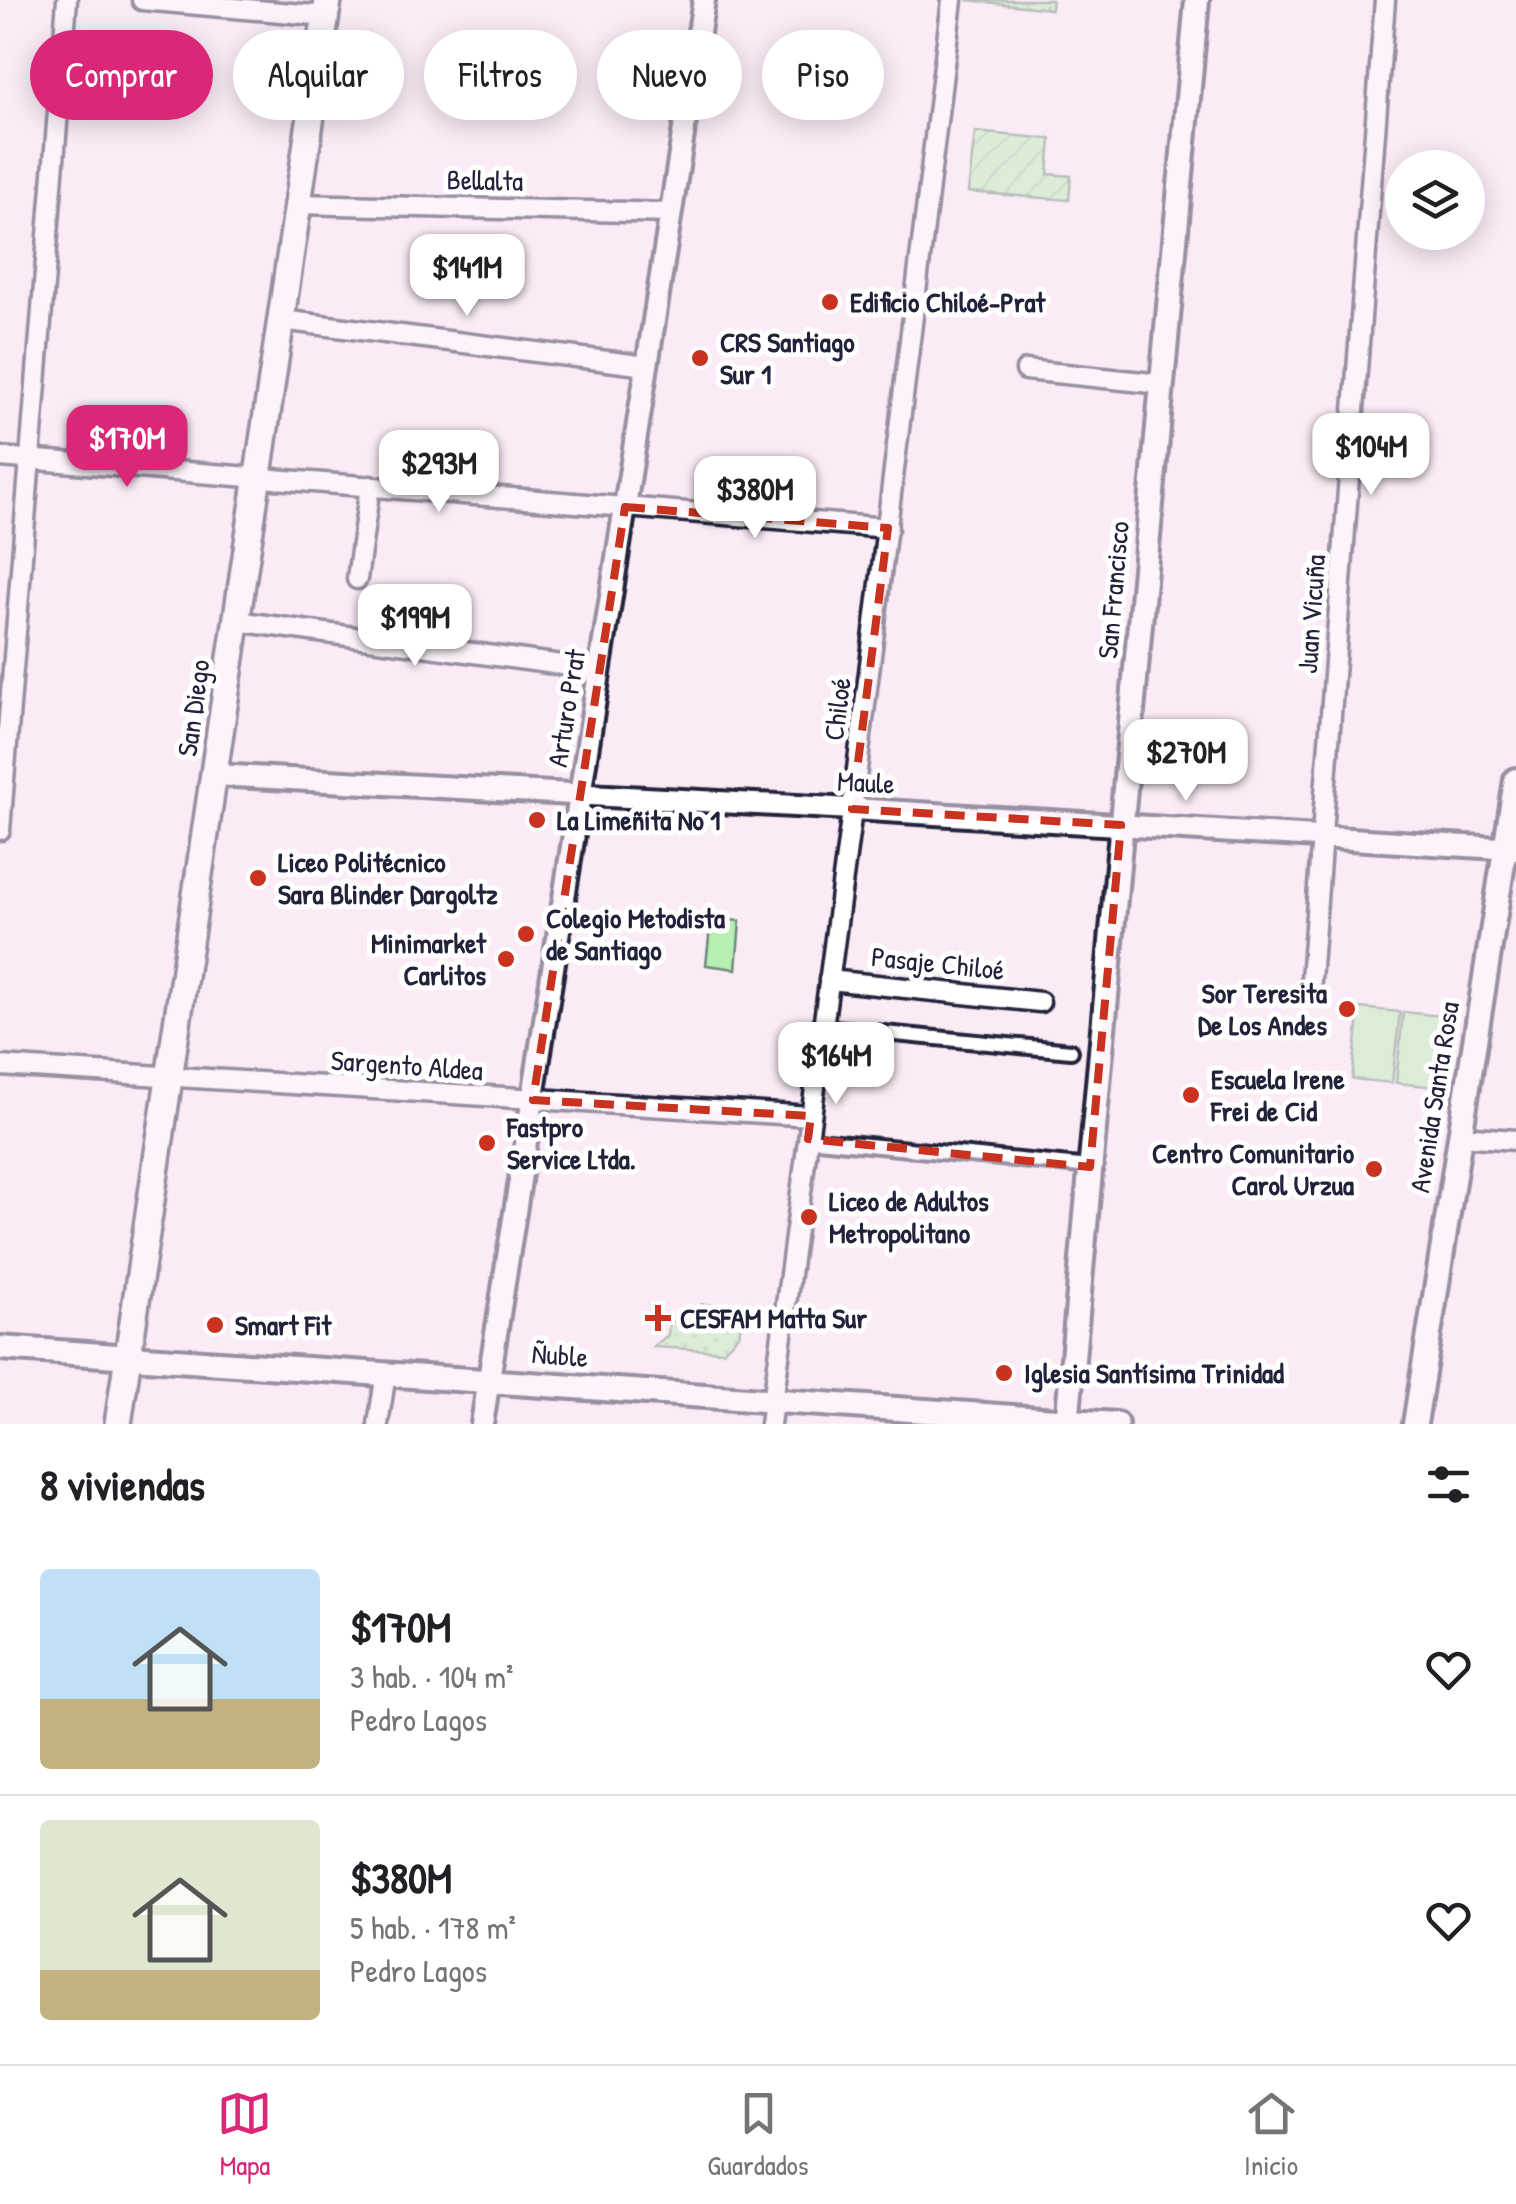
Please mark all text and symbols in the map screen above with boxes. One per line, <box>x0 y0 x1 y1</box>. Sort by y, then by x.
chip: Comprar <box>30 30 213 120</box>
chip: Alquilar <box>233 30 404 120</box>
chip: Filtros <box>424 30 577 120</box>
chip: Nuevo <box>597 30 742 120</box>
chip: Piso <box>762 30 884 120</box>
map controls <box>1385 150 1485 250</box>
button: layers <box>1385 150 1485 250</box>
street label: Bellalta <box>446 160 524 200</box>
pin: $141M <box>397 234 537 319</box>
text: $141M <box>432 245 502 288</box>
place label: Edificio Chiloé-Prat <box>850 283 1046 321</box>
marker: Edificio Chiloé-Prat <box>819 291 841 313</box>
place label: CRS Santiago Sur 1 <box>720 323 855 393</box>
marker: CRS Santiago Sur 1 <box>689 347 711 369</box>
pin: $170M <box>57 405 197 490</box>
pin: $104M <box>1301 413 1441 498</box>
text: $170M <box>88 416 166 459</box>
text: $104M <box>1334 424 1408 467</box>
pin: $293M <box>369 430 509 515</box>
text: $293M <box>401 441 477 484</box>
pin: $380M <box>685 456 825 541</box>
text: $380M <box>716 467 794 510</box>
street label: San Francisco <box>1088 520 1138 660</box>
street label: Juan Vicuña <box>1288 553 1334 675</box>
pin: $199M <box>345 584 485 669</box>
text: $199M <box>380 595 450 638</box>
street label: Arturo Prat <box>538 646 594 770</box>
street label: San Diego <box>167 657 219 759</box>
street label: Chiloé <box>814 675 860 743</box>
pin: $270M <box>1116 719 1256 804</box>
text: $270M <box>1146 730 1226 773</box>
street label: Maule <box>836 762 896 802</box>
place label: La Limeñita No 1 <box>557 801 720 839</box>
marker: La Limeñita No 1 <box>526 809 548 831</box>
place label: Liceo Politécnico Sara Blinder Dargoltz <box>278 843 498 914</box>
marker: Liceo Politécnico Sara Blinder Dargoltz <box>247 867 269 889</box>
place label: Colegio Metodista de Santiago <box>546 899 725 970</box>
marker: Colegio Metodista de Santiago <box>515 923 537 945</box>
place label: Minimarket Carlitos <box>371 924 487 994</box>
street label: Pasaje Chiloé <box>870 937 1006 989</box>
marker: Minimarket Carlitos <box>495 948 517 970</box>
place label: Sor Teresita De Los Andes <box>1198 974 1327 1044</box>
marker: Sor Teresita De Los Andes <box>1336 998 1358 1020</box>
street label: Avenida Santa Rosa <box>1400 999 1468 1195</box>
pin: $164M <box>766 1022 906 1107</box>
text: $164M <box>800 1033 872 1076</box>
street label: Sargento Aldea <box>330 1041 484 1089</box>
place label: Escuela Irene Frei de Cid <box>1210 1060 1345 1130</box>
marker: Escuela Irene Frei de Cid <box>1180 1084 1202 1106</box>
place label: Fastpro Service Ltda. <box>506 1108 636 1178</box>
marker: Fastpro Service Ltda. <box>476 1132 498 1154</box>
place label: Centro Comunitario Carol Urzua <box>1152 1134 1355 1204</box>
marker: Centro Comunitario Carol Urzua <box>1363 1158 1385 1180</box>
place label: Liceo de Adultos Metropolitano <box>829 1182 989 1253</box>
marker: Liceo de Adultos Metropolitano <box>798 1206 820 1228</box>
place label: CESFAM Matta Sur <box>680 1299 867 1337</box>
marker: CESFAM Matta Sur <box>645 1305 671 1331</box>
place label: Smart Fit <box>235 1306 332 1344</box>
marker: Smart Fit <box>204 1314 226 1336</box>
street label: Ñuble <box>531 1334 589 1376</box>
place label: Iglesia Santísima Trinidad <box>1024 1354 1284 1393</box>
marker: Iglesia Santísima Trinidad <box>993 1362 1015 1384</box>
text: 8 viviendas <box>40 1456 205 1513</box>
icon: filters <box>1421 1457 1476 1512</box>
text: $170M <box>350 1598 451 1655</box>
icon: home <box>120 1609 240 1729</box>
icon: heart <box>1421 1642 1476 1697</box>
text: 3 hab. · 104 m² <box>350 1655 513 1698</box>
text: Pedro Lagos <box>350 1698 487 1741</box>
text: $380M <box>350 1849 452 1906</box>
icon: home <box>120 1860 240 1980</box>
icon: heart <box>1421 1893 1476 1948</box>
text: 5 hab. · 178 m² <box>350 1906 516 1949</box>
text: Pedro Lagos <box>350 1949 487 1992</box>
tab: Mapa <box>217 2086 272 2184</box>
tab: Guardados <box>707 2086 809 2184</box>
tab: Inicio <box>1244 2086 1299 2184</box>

